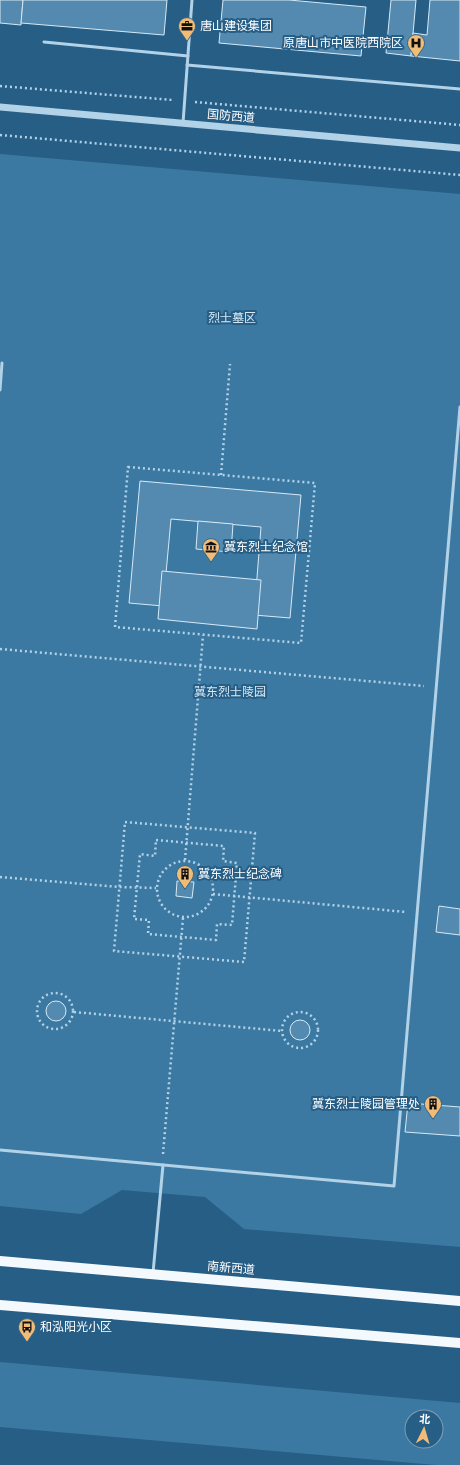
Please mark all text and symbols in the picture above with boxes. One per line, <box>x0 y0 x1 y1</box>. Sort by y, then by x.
office icon: 唐山建设集团 <box>177 16 197 41</box>
place label: 唐山建设集团 <box>200 19 272 33</box>
hospital icon: 原唐山市中医院西院区 <box>406 33 426 58</box>
place label: 原唐山市中医院西院区 <box>283 36 403 50</box>
street label: 国防西道 <box>206 107 256 125</box>
park label: 烈士墓区 <box>208 311 256 325</box>
museum icon: 冀东烈士纪念馆 <box>201 537 221 562</box>
place label: 冀东烈士纪念馆 <box>224 540 308 554</box>
park label: 冀东烈士陵园 <box>194 685 266 699</box>
building icon: 冀东烈士纪念碑 <box>175 864 195 889</box>
place label: 冀东烈士纪念碑 <box>198 867 282 881</box>
building icon: 冀东烈士陵园管理处 <box>423 1094 443 1119</box>
place label: 冀东烈士陵园管理处 <box>312 1097 420 1111</box>
street label: 南新西道 <box>206 1259 256 1277</box>
bus stop icon: 和泓阳光小区 <box>17 1317 37 1342</box>
place label: 和泓阳光小区 <box>40 1320 112 1334</box>
north arrow <box>404 1409 444 1449</box>
text: 北 <box>419 1413 431 1426</box>

